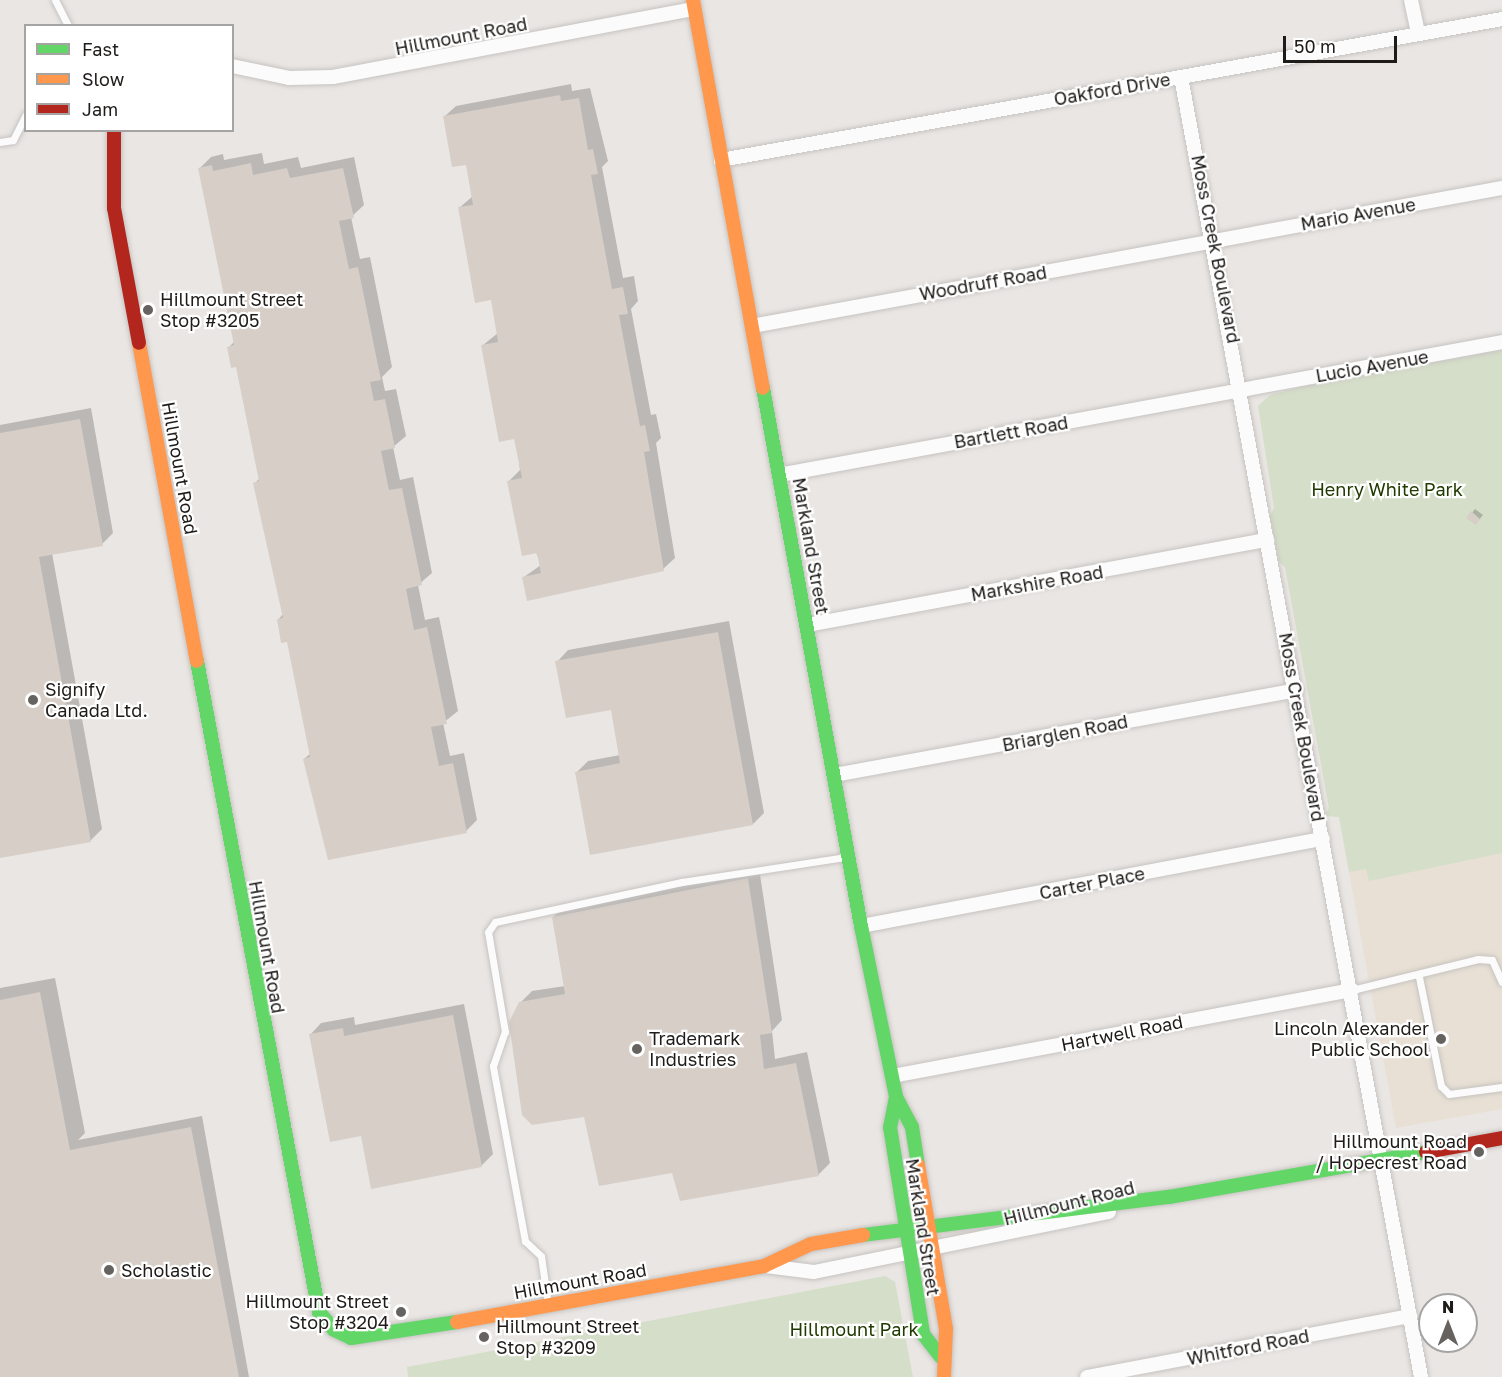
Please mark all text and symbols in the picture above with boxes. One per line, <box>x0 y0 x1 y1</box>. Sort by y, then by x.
street label: Hillmount Road <box>393 13 529 59</box>
legend <box>24 24 234 132</box>
scale bar <box>1286 24 1400 62</box>
text: 50 m <box>1294 35 1336 57</box>
text: Fast <box>82 38 119 60</box>
text: Slow <box>82 68 124 90</box>
street label: Oakford Drive <box>1052 68 1172 110</box>
text: Jam <box>82 98 118 120</box>
street label: Moss Creek Boulevard <box>1187 153 1245 345</box>
street label: Mario Avenue <box>1299 193 1417 235</box>
street label: Woodruff Road <box>918 261 1048 305</box>
place label: Hillmount Street Stop #3205 <box>160 289 304 332</box>
marker: Hillmount Street Stop #3205 <box>141 303 155 317</box>
street label: Lucio Avenue <box>1314 345 1430 387</box>
street label: Hillmount Road <box>158 400 202 536</box>
street label: Bartlett Road <box>952 411 1070 453</box>
street label: Markland Street <box>788 476 834 616</box>
park label: Henry White Park <box>1311 478 1463 500</box>
street label: Markshire Road <box>969 561 1105 605</box>
street label: Moss Creek Boulevard <box>1275 631 1329 823</box>
place label: Signify Canada Ltd. <box>45 679 148 722</box>
marker: Signify Canada Ltd. <box>26 693 40 707</box>
street label: Briarglen Road <box>1000 710 1130 756</box>
street label: Carter Place <box>1037 862 1147 904</box>
street label: Hillmount Road <box>245 879 289 1015</box>
street label: Hartwell Road <box>1059 1011 1185 1055</box>
place label: Lincoln Alexander Public School <box>1274 1018 1429 1060</box>
place label: Trademark Industries <box>649 1028 740 1070</box>
marker: Lincoln Alexander Public School <box>1434 1032 1448 1046</box>
marker: Trademark Industries <box>630 1042 644 1056</box>
place label: Hillmount Road / Hopecrest Road <box>1315 1131 1467 1174</box>
marker: Hillmount Road / Hopecrest Road <box>1472 1145 1486 1159</box>
street label: Markland Street <box>901 1157 945 1297</box>
street label: Hillmount Road <box>1001 1176 1137 1230</box>
place label: Scholastic <box>121 1259 212 1281</box>
street label: Hillmount Road <box>512 1259 648 1303</box>
marker: Scholastic <box>102 1263 116 1277</box>
place label: Hillmount Street Stop #3204 <box>245 1291 389 1334</box>
north arrow <box>1418 1293 1478 1353</box>
text: N <box>1442 1297 1454 1317</box>
marker: Hillmount Street Stop #3204 <box>394 1305 408 1319</box>
place label: Hillmount Street Stop #3209 <box>496 1316 640 1358</box>
park label: Hillmount Park <box>789 1318 919 1340</box>
street label: Whitford Road <box>1185 1325 1311 1369</box>
marker: Hillmount Street Stop #3209 <box>477 1330 491 1344</box>

